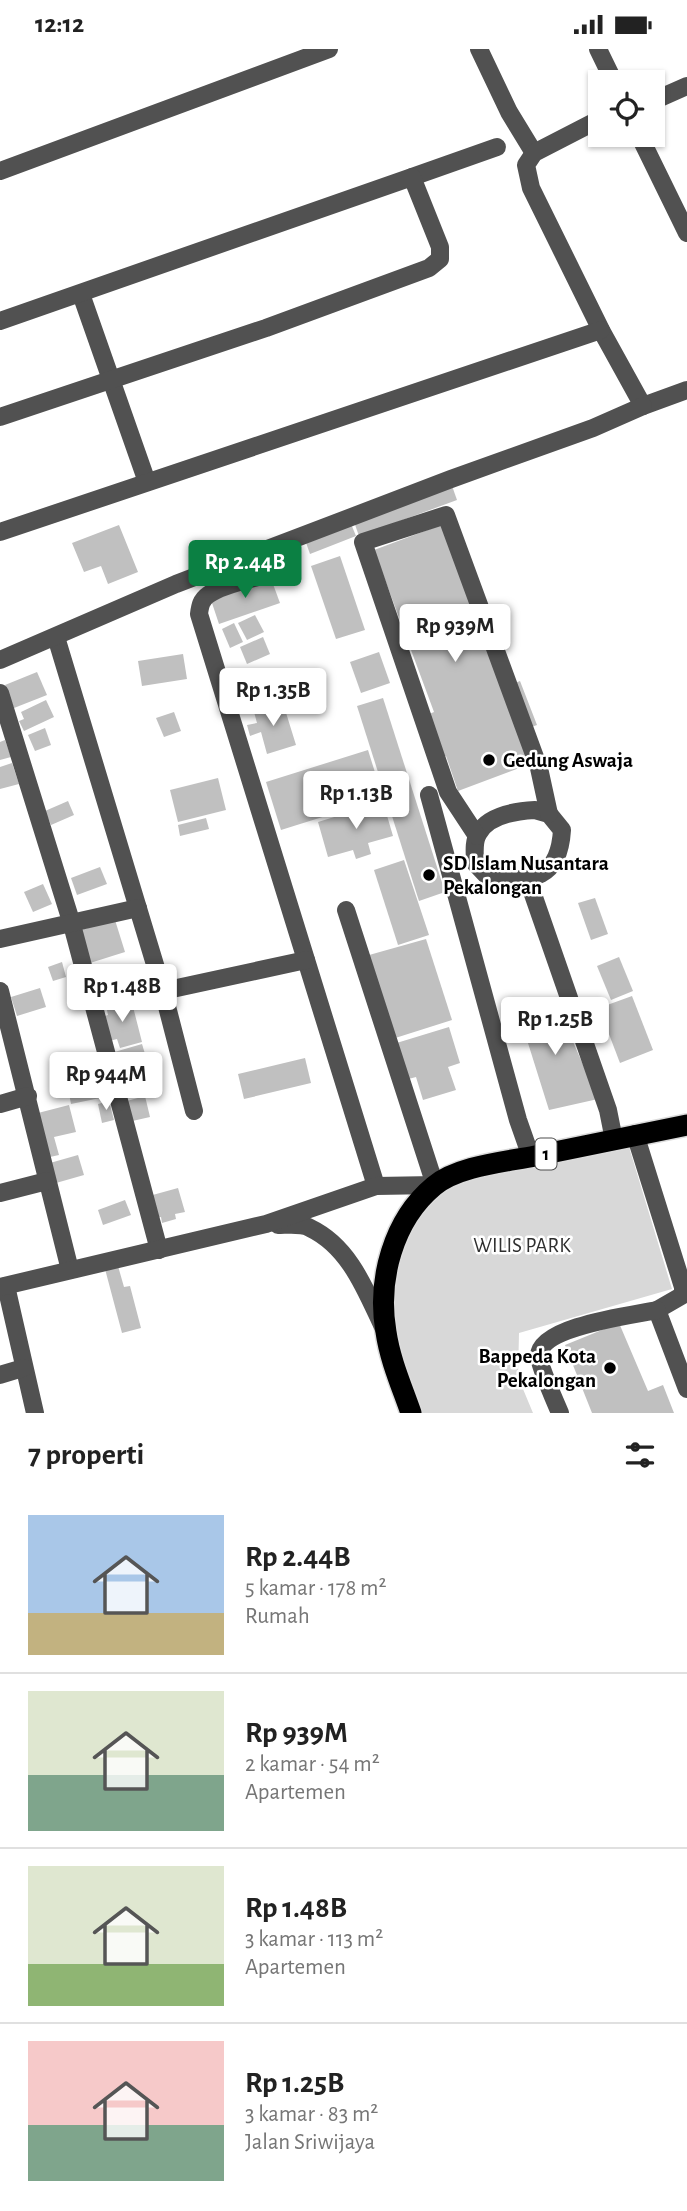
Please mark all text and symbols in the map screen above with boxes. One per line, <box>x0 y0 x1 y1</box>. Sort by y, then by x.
text: 12:12 <box>35 11 84 37</box>
map controls <box>588 70 665 147</box>
button: locate <box>588 70 665 147</box>
pin: Rp 2.44B <box>173 540 317 600</box>
text: Rp 2.44B <box>204 551 286 574</box>
pin: Rp 939M <box>390 605 520 664</box>
text: Rp 939M <box>416 615 494 638</box>
pin: Rp 1.35B <box>201 669 345 728</box>
text: Rp 1.35B <box>235 679 311 702</box>
place label: Gedung Aswaja <box>503 750 633 771</box>
marker: Gedung Aswaja <box>481 752 497 768</box>
pin: Rp 1.13B <box>284 771 428 831</box>
text: Rp 1.13B <box>319 782 393 805</box>
place label: SD Islam Nusantara Pekalongan <box>443 853 609 898</box>
marker: SD Islam Nusantara Pekalongan <box>421 867 437 883</box>
pin: Rp 1.48B <box>50 965 194 1024</box>
text: Rp 1.48B <box>83 975 161 998</box>
pin: Rp 1.25B <box>483 997 627 1057</box>
text: Rp 1.25B <box>517 1008 593 1031</box>
pin: Rp 944M <box>41 1053 171 1112</box>
text: Rp 944M <box>65 1063 147 1086</box>
road number: 1 <box>536 1139 556 1169</box>
park label: WILIS PARK <box>473 1235 571 1256</box>
place label: Bappeda Kota Pekalongan <box>478 1346 596 1391</box>
marker: Bappeda Kota Pekalongan <box>602 1360 618 1376</box>
icon: filters <box>621 1436 659 1474</box>
text: 7 properti <box>28 1440 144 1470</box>
text: Rp 2.44B <box>245 1542 351 1572</box>
icon: home <box>84 1543 168 1627</box>
text: 5 kamar · 178 m² <box>245 1577 387 1600</box>
text: Rumah <box>245 1605 310 1628</box>
text: Rp 939M <box>245 1718 348 1748</box>
icon: home <box>84 1719 168 1803</box>
text: 2 kamar · 54 m² <box>245 1753 380 1776</box>
text: Apartemen <box>245 1781 346 1804</box>
text: Rp 1.48B <box>245 1893 347 1923</box>
icon: home <box>84 1894 168 1978</box>
text: 3 kamar · 113 m² <box>245 1928 383 1951</box>
text: Apartemen <box>245 1956 346 1979</box>
text: Rp 1.25B <box>245 2068 344 2098</box>
icon: home <box>84 2069 168 2153</box>
text: 3 kamar · 83 m² <box>245 2103 378 2126</box>
text: Jalan Sriwijaya <box>245 2131 375 2154</box>

